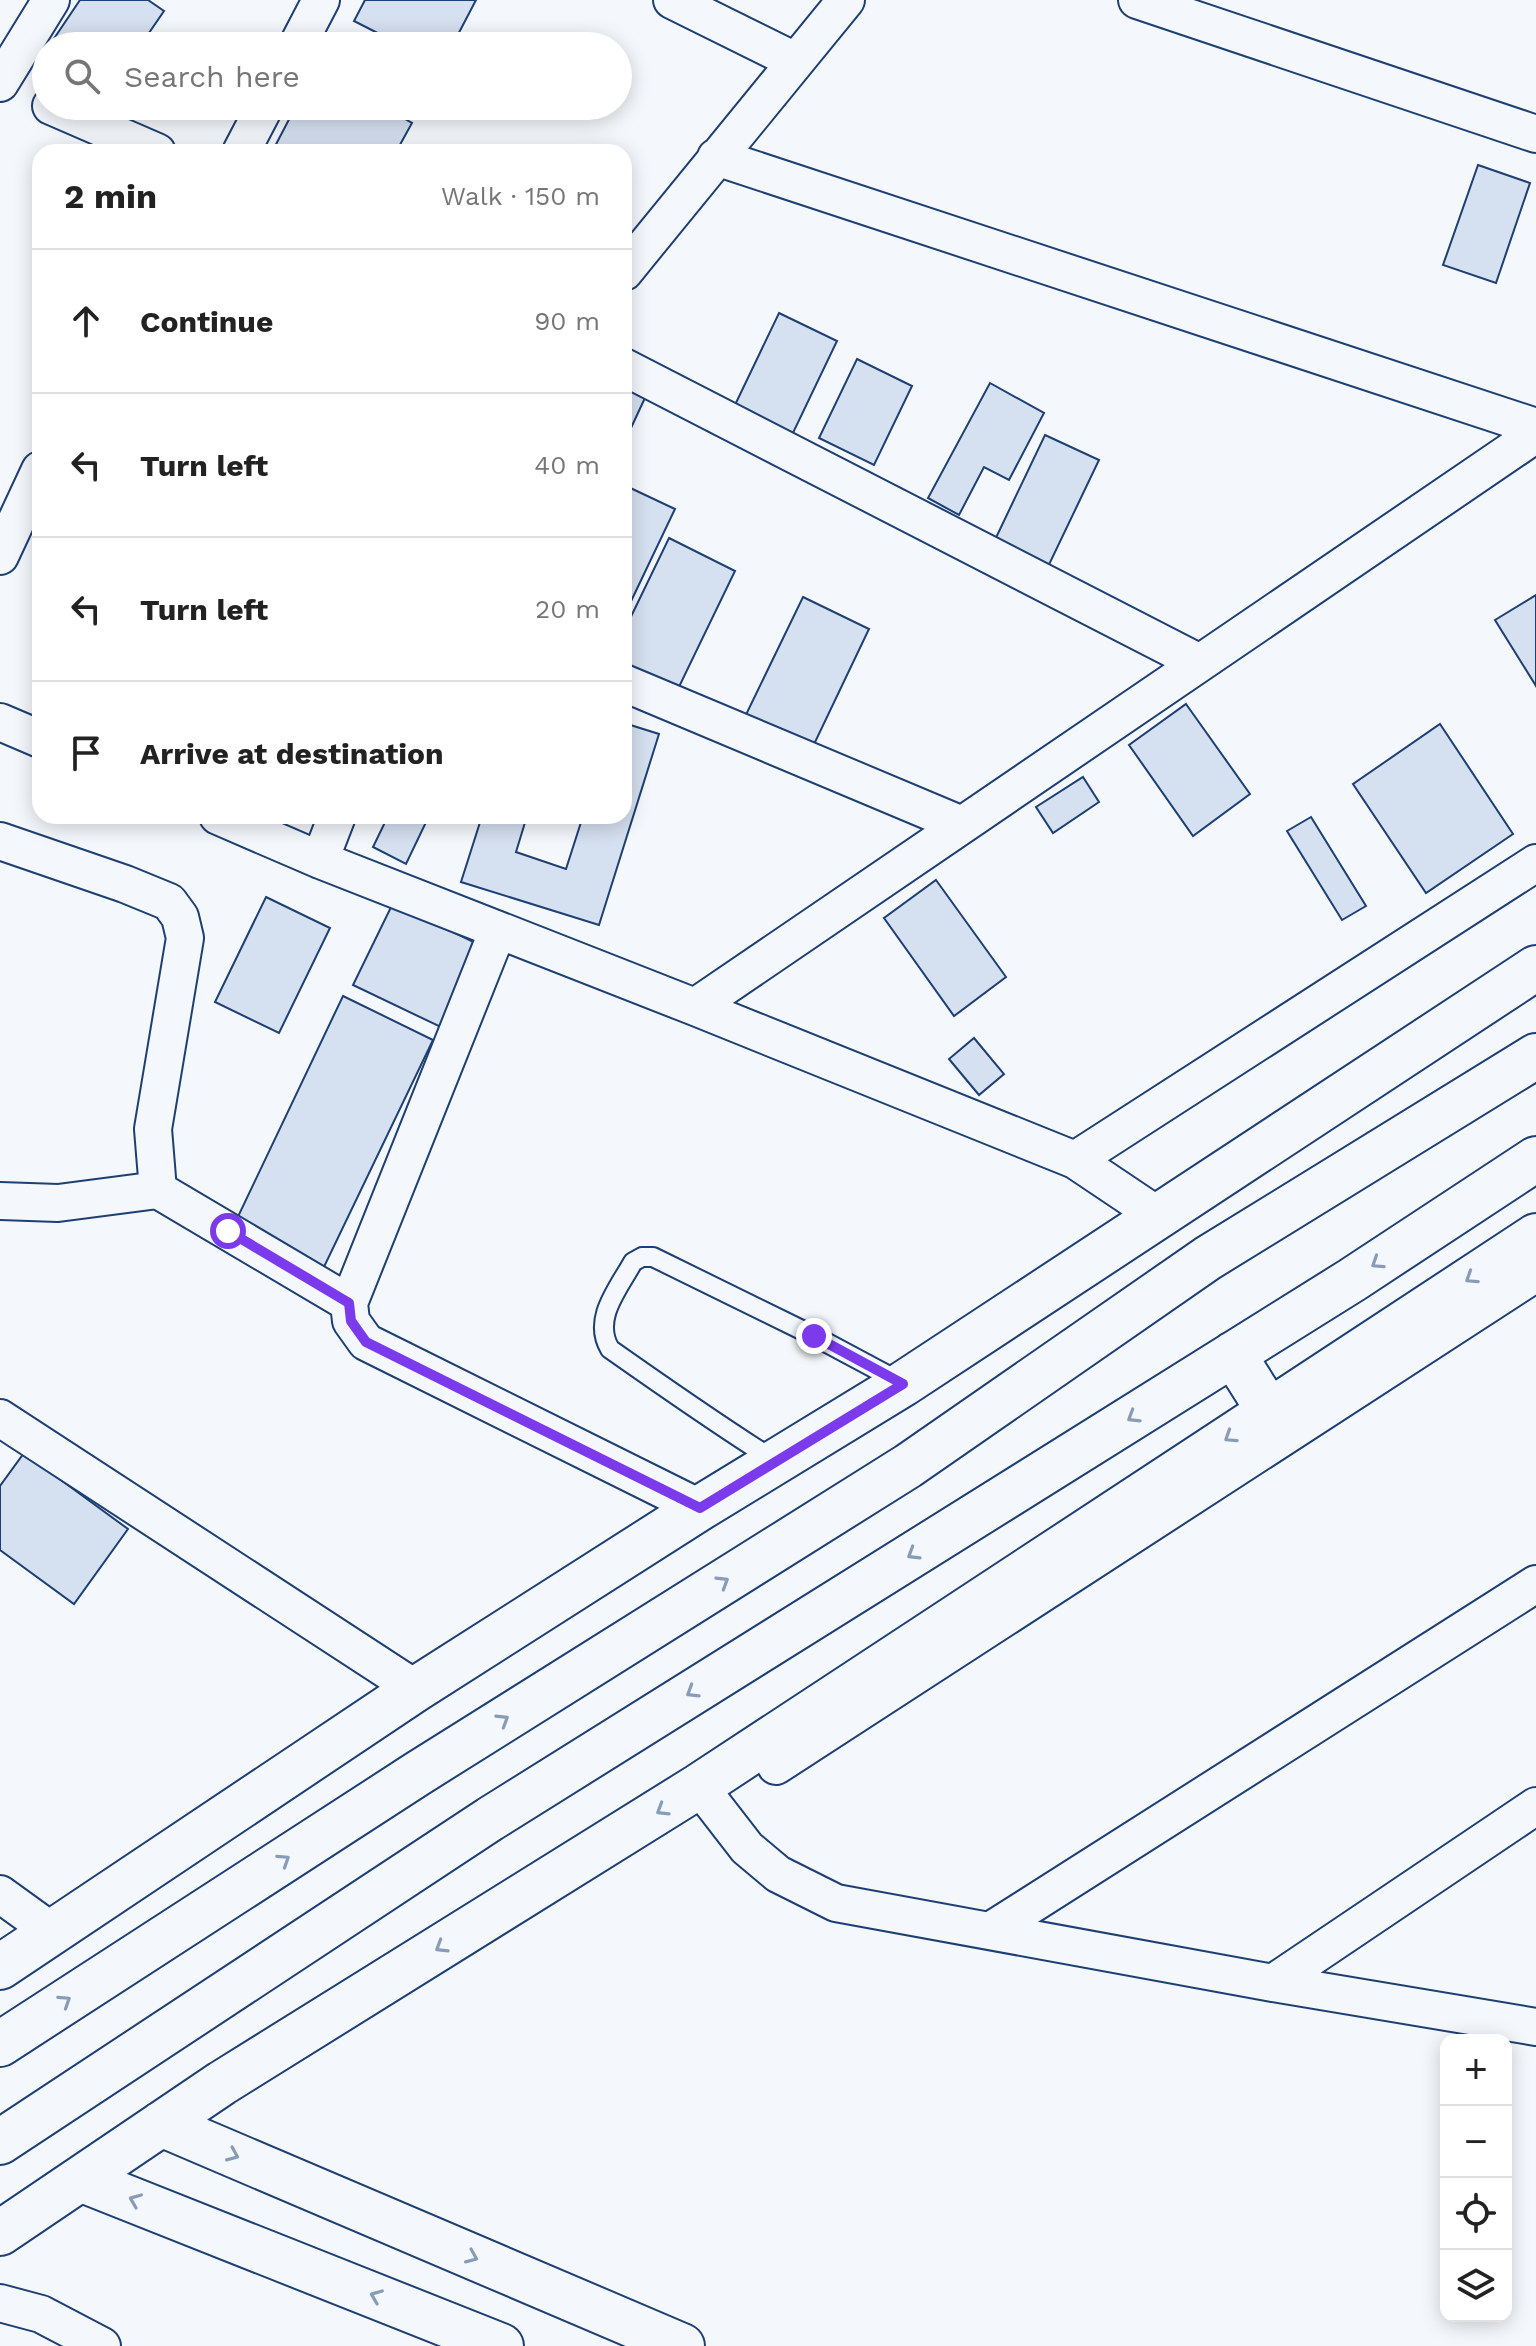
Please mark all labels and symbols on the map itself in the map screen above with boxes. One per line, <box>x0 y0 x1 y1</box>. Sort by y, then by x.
route start <box>210 1213 246 1249</box>
one-way arrow <box>1372 1254 1386 1269</box>
one-way arrow <box>1465 1269 1480 1284</box>
route end <box>796 1318 832 1354</box>
one-way arrow <box>1128 1407 1142 1422</box>
one-way arrow <box>1225 1427 1239 1442</box>
one-way arrow <box>907 1545 922 1560</box>
one-way arrow <box>714 1577 729 1592</box>
one-way arrow <box>687 1683 701 1698</box>
one-way arrow <box>494 1715 509 1730</box>
one-way arrow <box>656 1800 671 1815</box>
one-way arrow <box>275 1855 290 1870</box>
one-way arrow <box>435 1937 450 1953</box>
one-way arrow <box>57 1996 71 2011</box>
one-way arrow <box>224 2145 239 2161</box>
one-way arrow <box>129 2193 143 2210</box>
one-way arrow <box>464 2247 478 2263</box>
one-way arrow <box>370 2290 384 2306</box>

